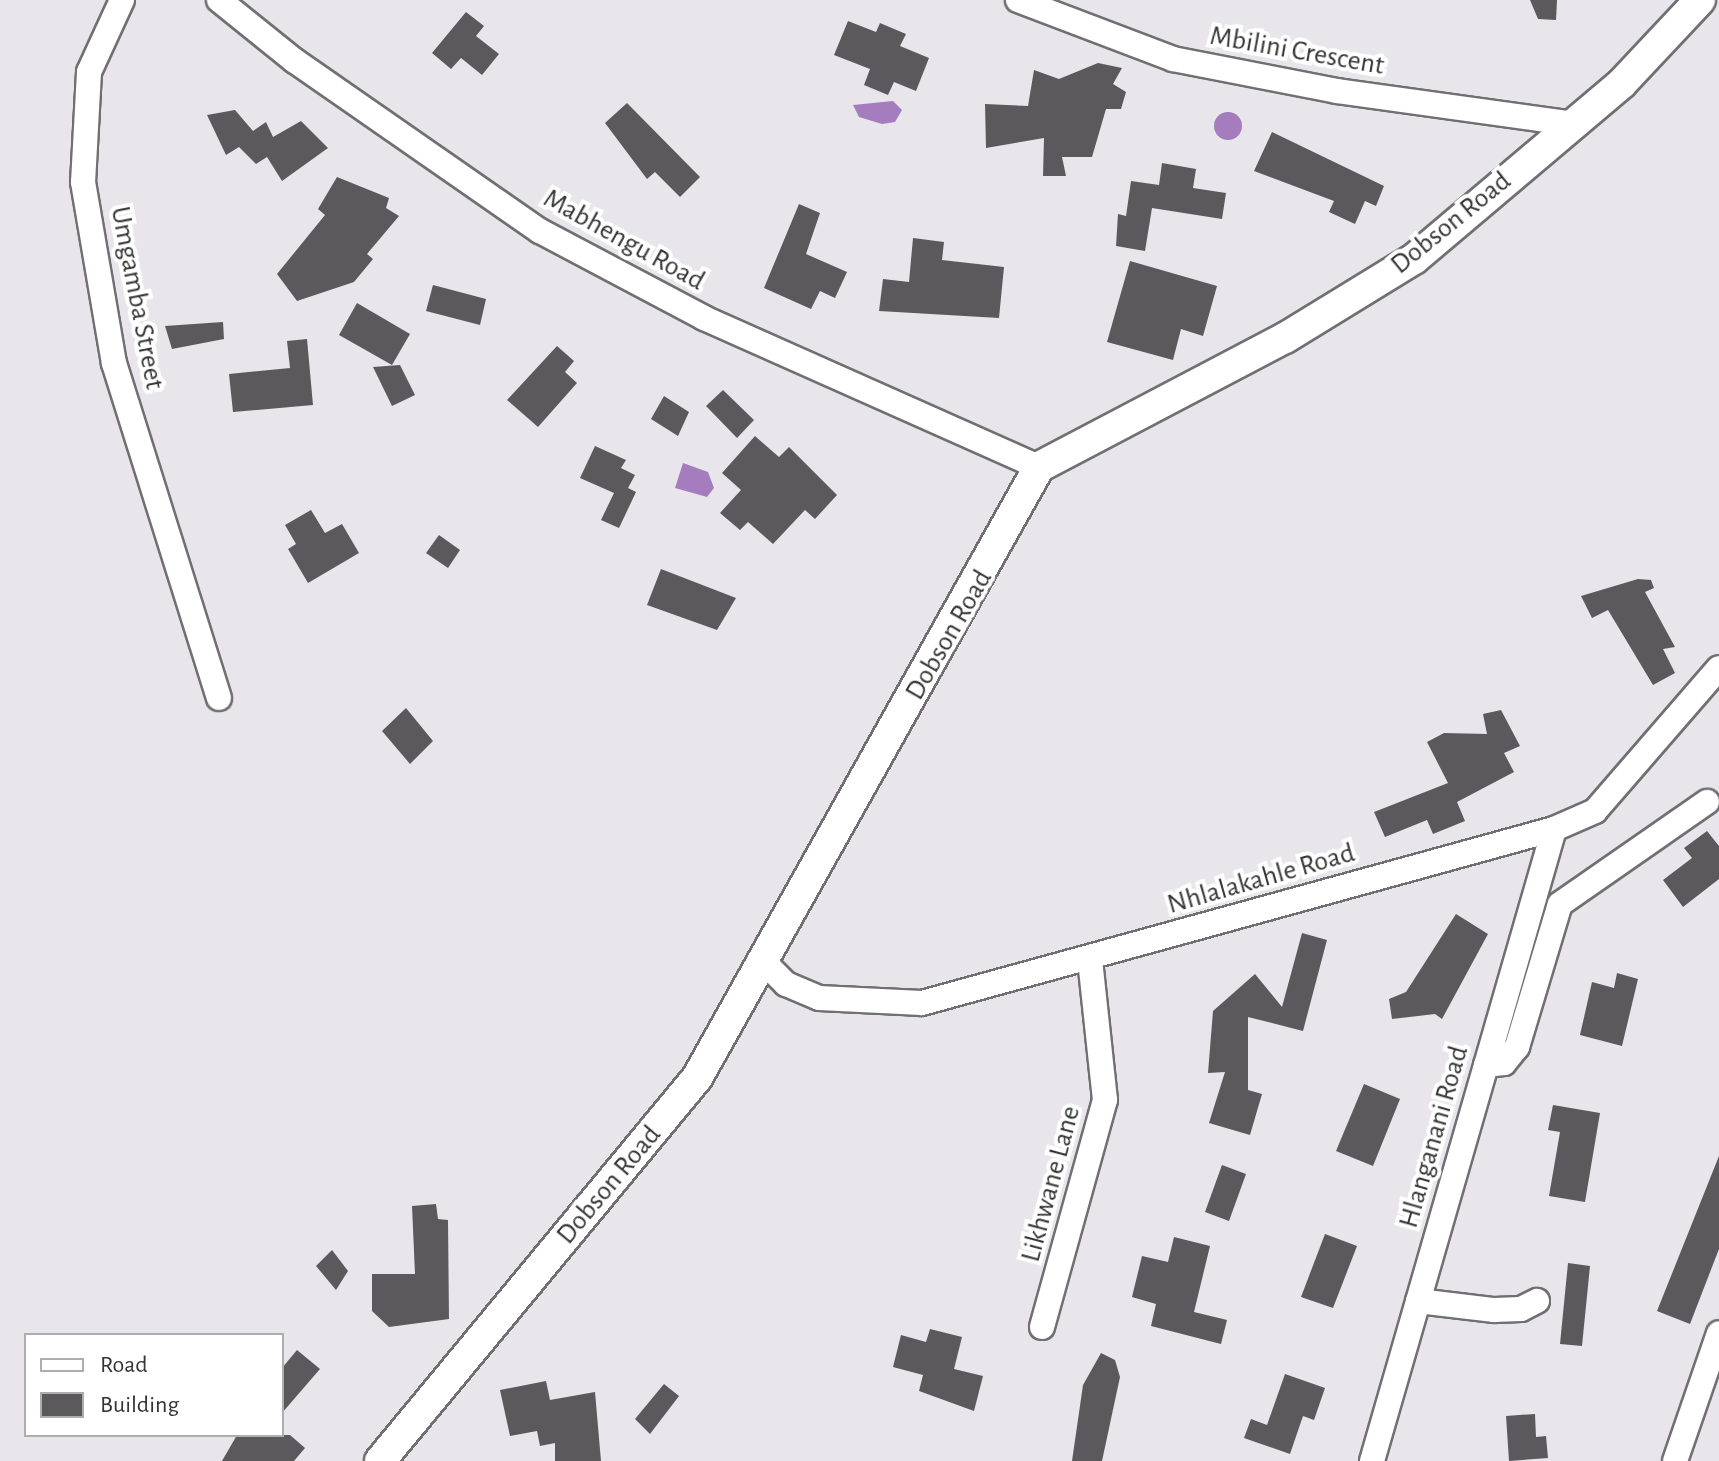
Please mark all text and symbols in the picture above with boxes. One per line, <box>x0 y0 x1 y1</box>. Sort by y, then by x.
street label: Mbilini Crescent <box>1207 19 1387 83</box>
street label: Dobson Road <box>1384 164 1518 282</box>
street label: Mabhengu Road <box>537 182 711 298</box>
street label: Umgamba Street <box>103 204 171 392</box>
street label: Dobson Road <box>898 564 1000 706</box>
street label: Nhlalakahle Road <box>1164 836 1358 922</box>
street label: Hlanganani Road <box>1392 1042 1476 1232</box>
street label: Likhwane Lane <box>1014 1102 1088 1266</box>
street label: Dobson Road <box>550 1119 668 1251</box>
legend <box>24 1333 284 1437</box>
text: Road <box>100 1353 148 1377</box>
text: Building <box>100 1393 179 1417</box>

